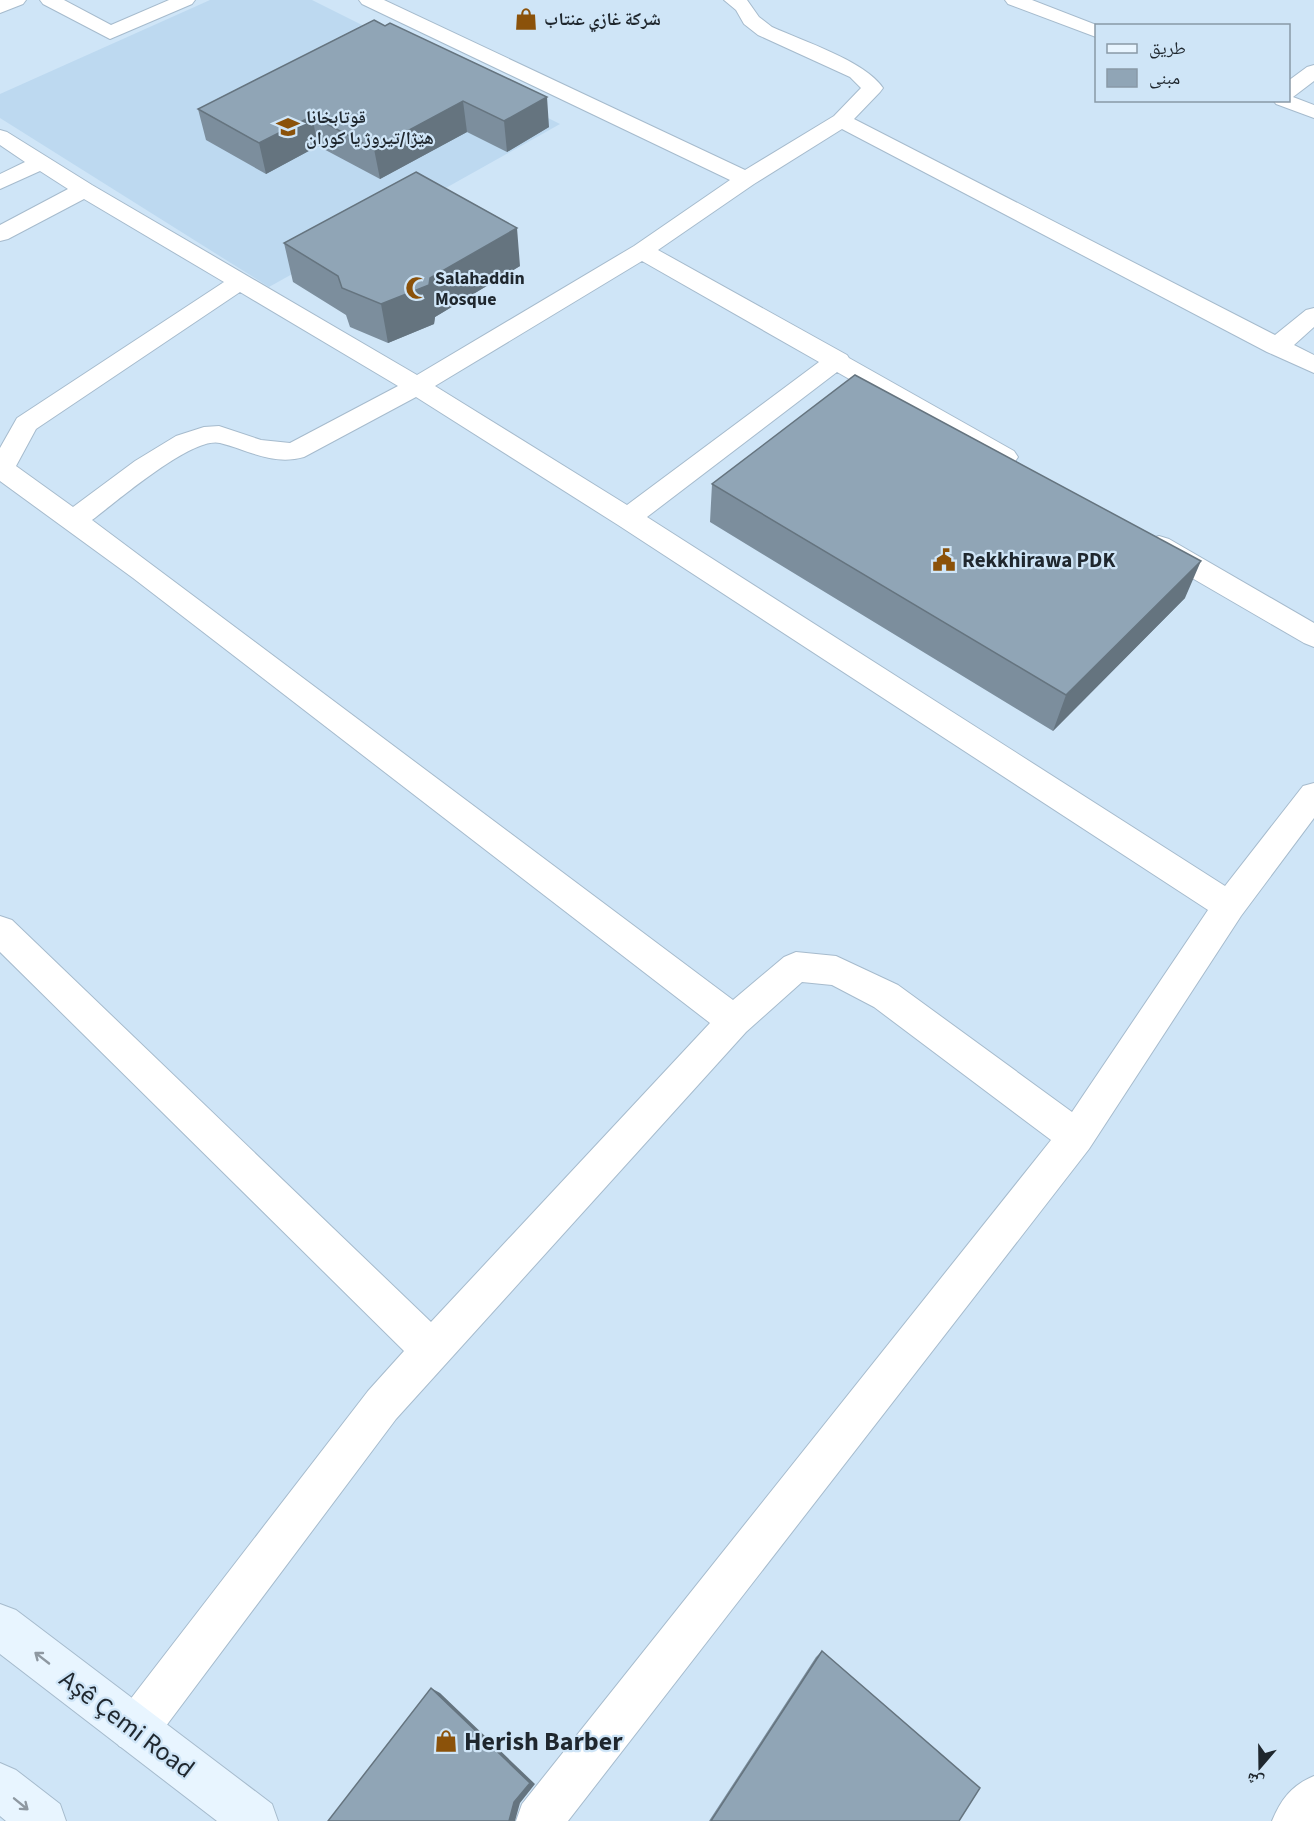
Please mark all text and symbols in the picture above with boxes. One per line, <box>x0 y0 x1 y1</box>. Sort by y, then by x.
shop icon: شركة غازي عنتاب <box>513 6 539 32</box>
place label: شركة غازي عنتاب <box>544 7 661 33</box>
legend <box>1095 24 1290 102</box>
text: طريق <box>1149 36 1186 61</box>
text: مبنى <box>1149 66 1180 91</box>
place label: قوتابخانا هێژا/تيروژ يا كوران <box>306 105 434 151</box>
school or university icon: قوتابخانا هێژا/تيروژ يا كوران <box>275 114 301 140</box>
place label: Salahaddin Mosque <box>435 266 525 312</box>
mosque icon: Salahaddin Mosque <box>404 275 430 301</box>
place label: Rekkhirawa PDK <box>962 545 1116 575</box>
public building icon: Rekkhirawa PDK <box>931 547 957 573</box>
one-way arrow <box>34 1652 50 1665</box>
street label: Aşê Çemi Road <box>52 1661 202 1787</box>
place label: Herish Barber <box>464 1723 623 1760</box>
shop icon: Herish Barber <box>433 1728 459 1754</box>
north arrow <box>1230 1737 1290 1797</box>
text: ش <box>1243 1767 1267 1793</box>
one-way arrow <box>13 1797 29 1810</box>

